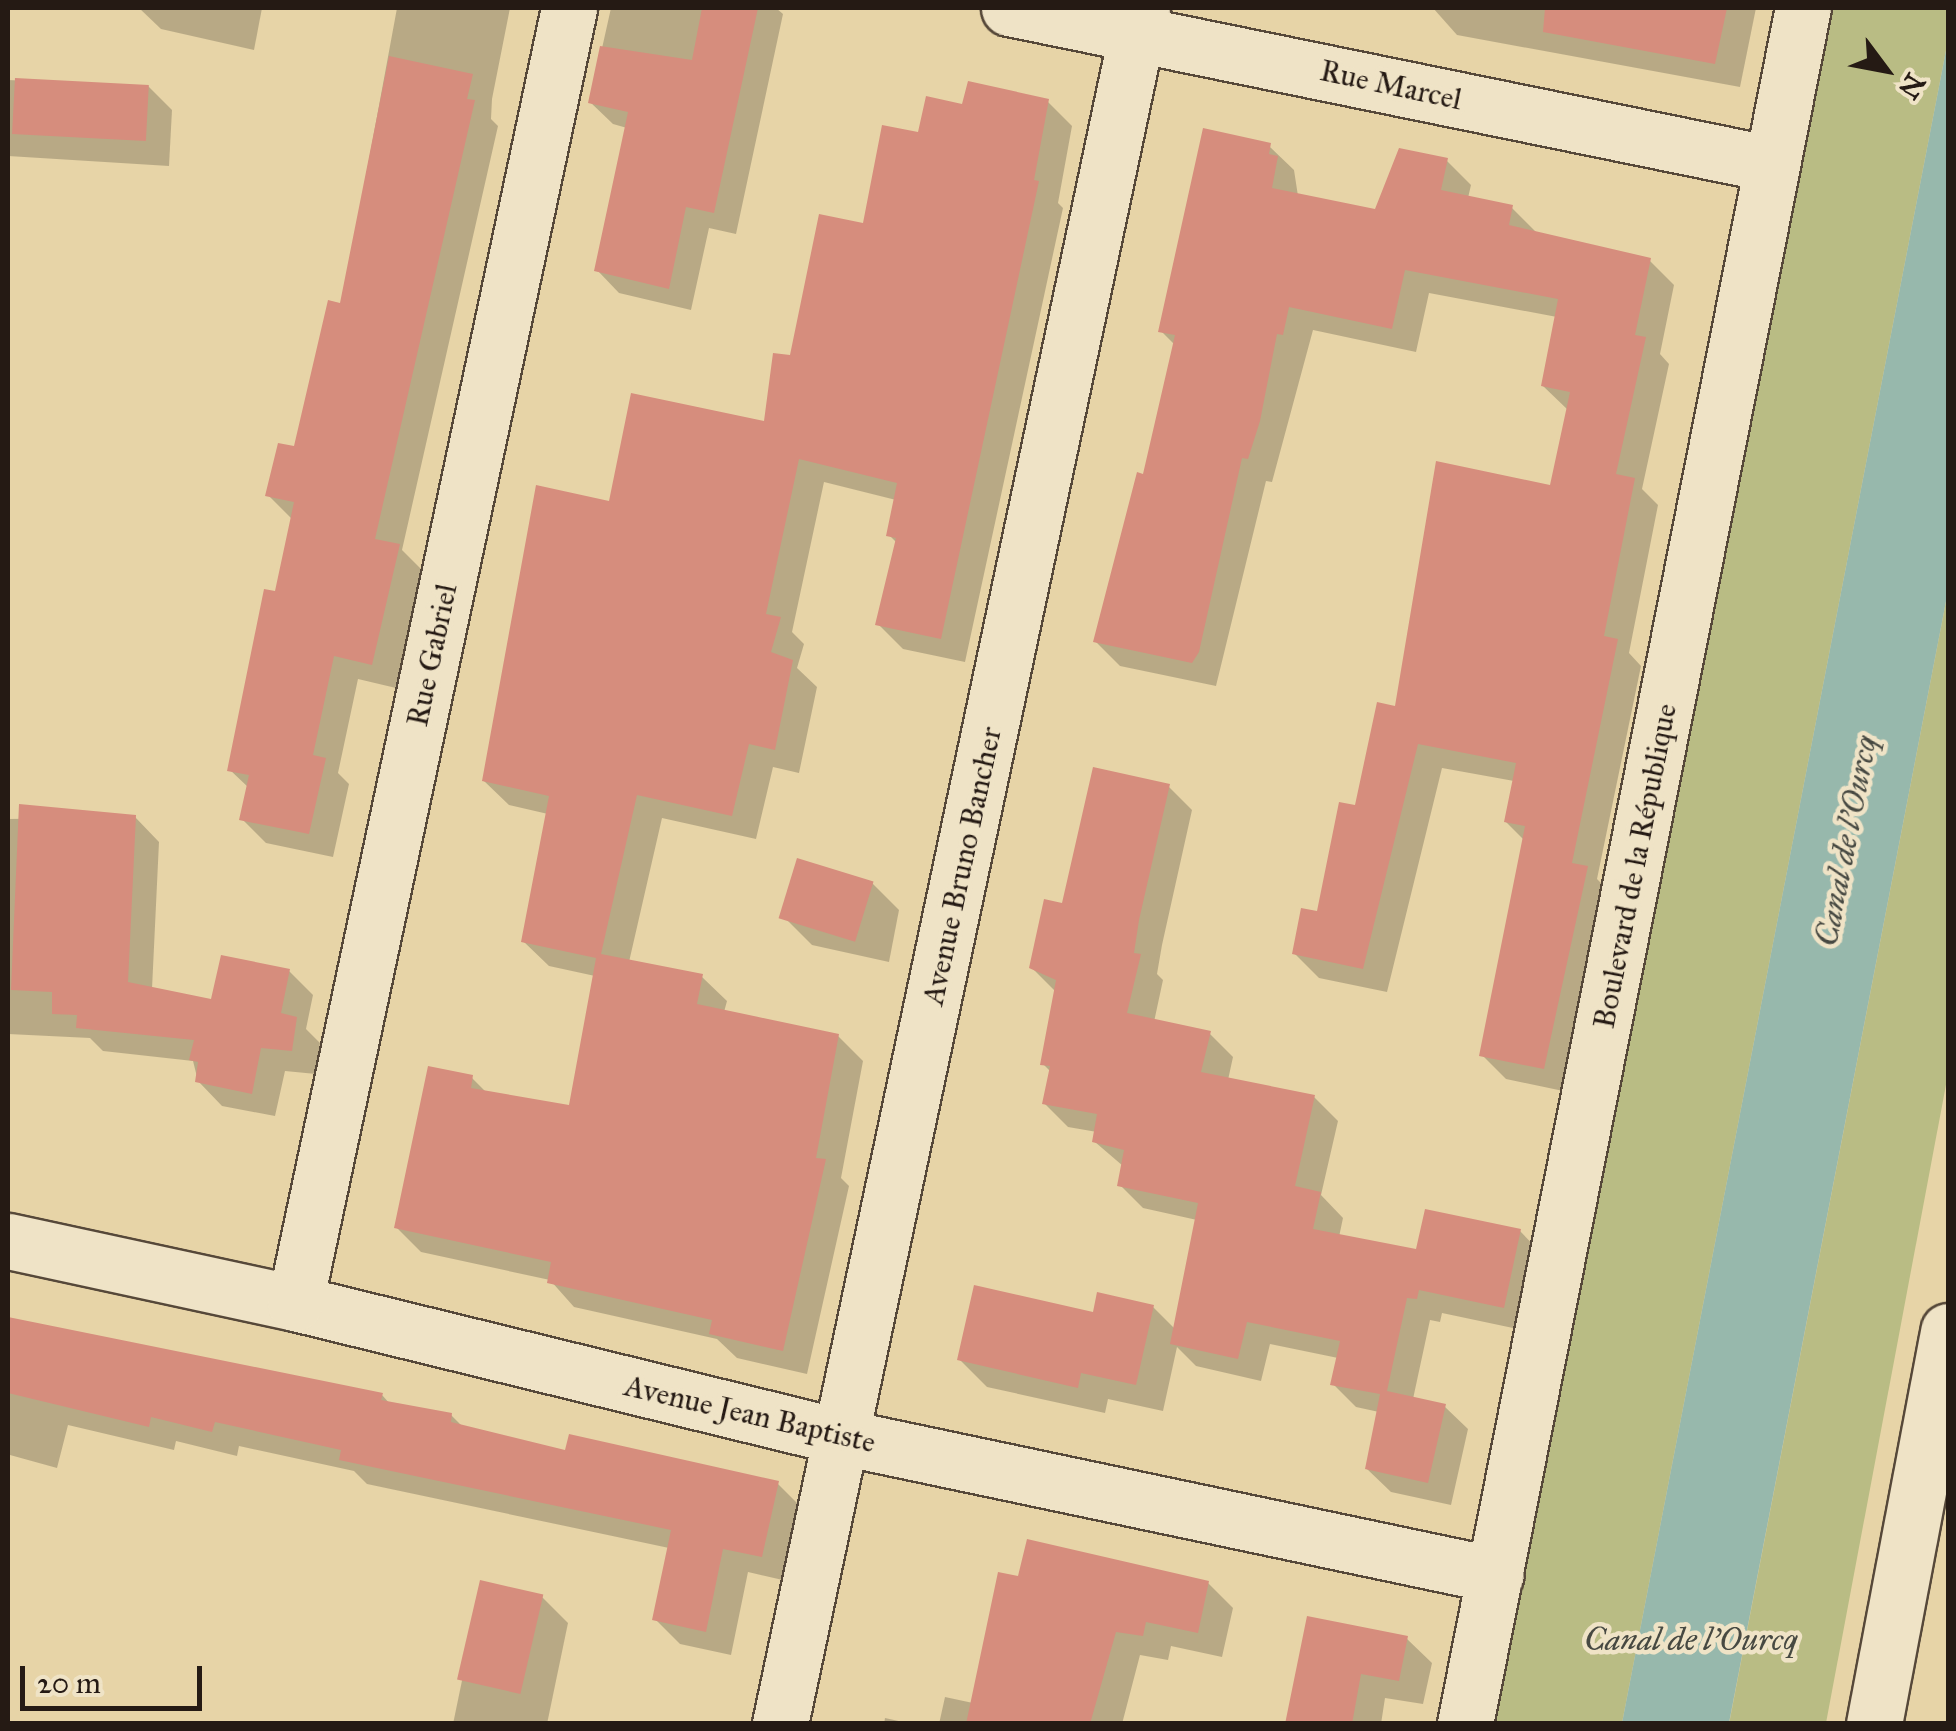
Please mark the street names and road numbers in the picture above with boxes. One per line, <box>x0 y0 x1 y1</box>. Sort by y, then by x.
street label: Rue Marcel <box>1317 52 1465 118</box>
street label: Rue Gabriel <box>399 580 465 730</box>
street label: Boulevard de la République <box>1586 700 1684 1032</box>
street label: Avenue Bruno Bancher <box>915 724 1009 1008</box>
street label: Avenue Jean Baptiste <box>621 1368 879 1460</box>

